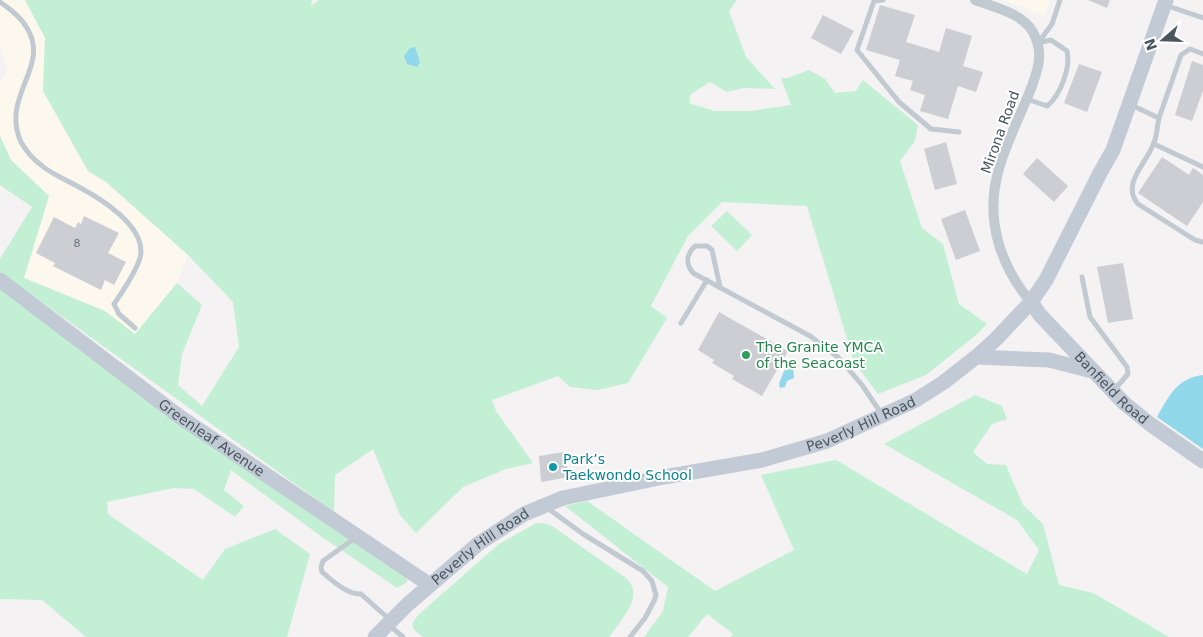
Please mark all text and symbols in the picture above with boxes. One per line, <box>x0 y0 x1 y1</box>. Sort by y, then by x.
north arrow <box>1138 15 1188 65</box>
text: N <box>1141 36 1160 53</box>
street label: Mirona Road <box>978 88 1022 176</box>
house number: 8 <box>74 237 81 250</box>
place label: The Granite YMCA of the Seacoast <box>755 339 883 371</box>
street label: Banfield Road <box>1071 348 1152 427</box>
marker: The Granite YMCA of the Seacoast <box>740 349 752 361</box>
street label: Peverly Hill Road <box>804 393 918 455</box>
street label: Greenleaf Avenue <box>155 396 268 480</box>
place label: Park’s Taekwondo School <box>562 451 692 483</box>
marker: Park’s Taekwondo School <box>547 461 559 473</box>
street label: Peverly Hill Road <box>428 505 532 588</box>

